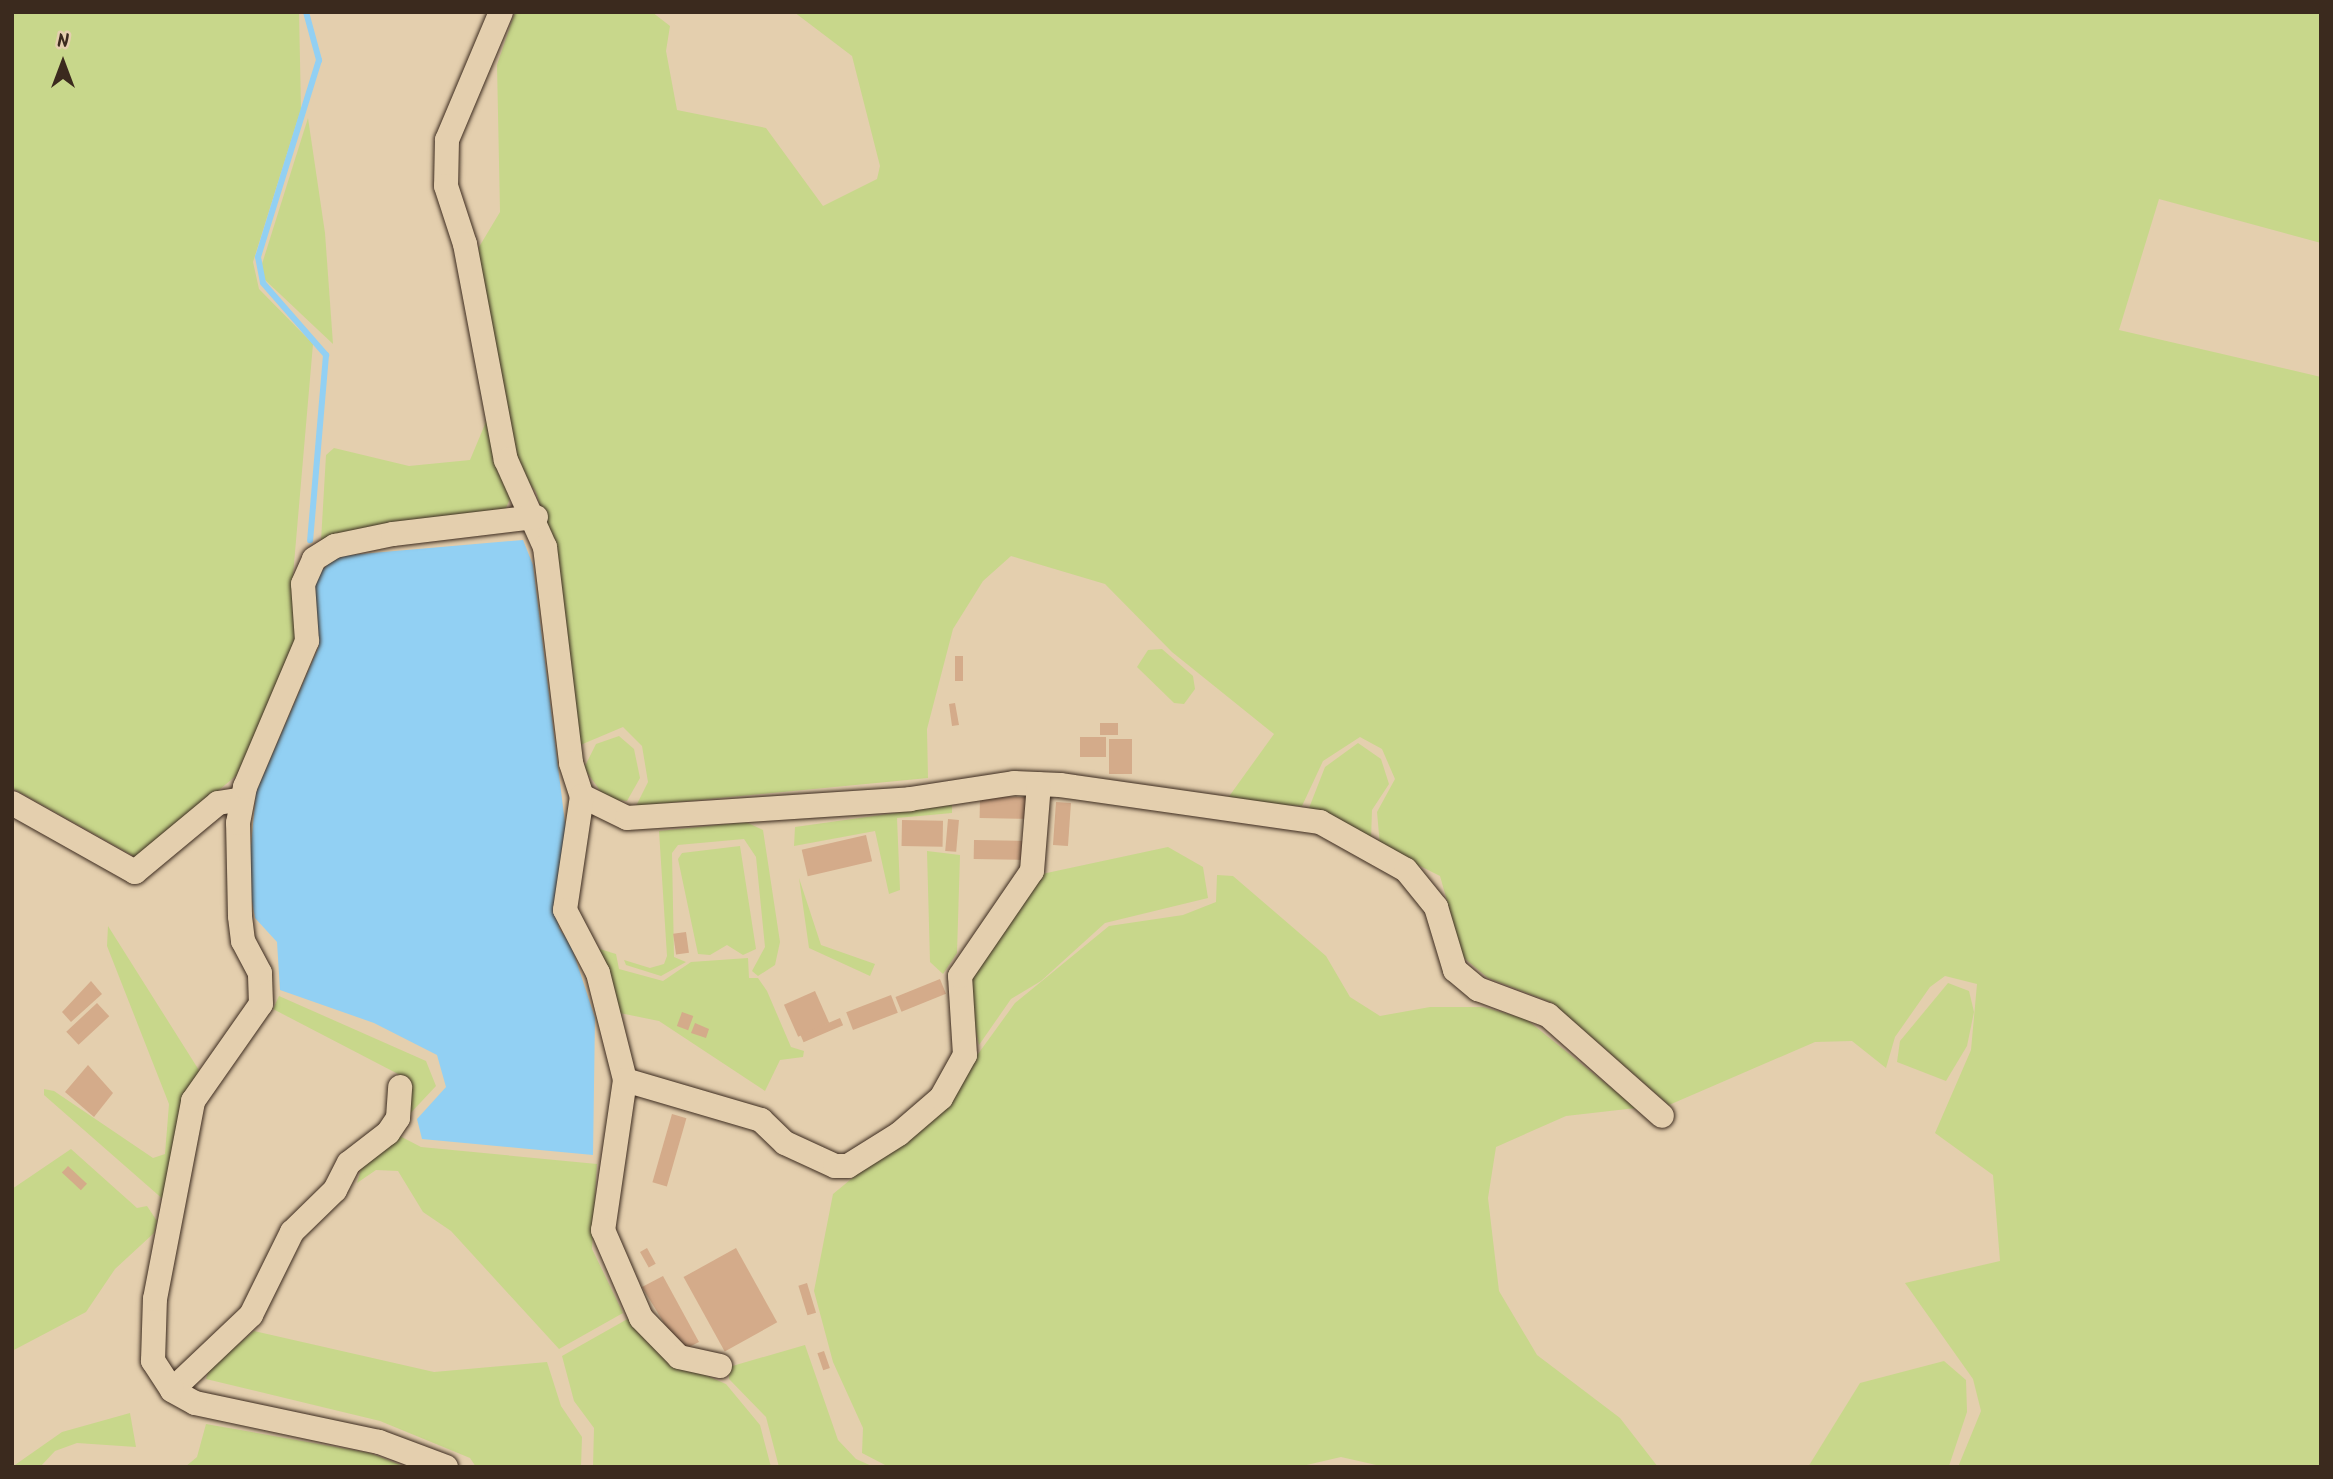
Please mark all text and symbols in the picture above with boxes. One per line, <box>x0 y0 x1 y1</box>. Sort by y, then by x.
text: N <box>57 27 69 57</box>
north arrow <box>28 28 98 98</box>

